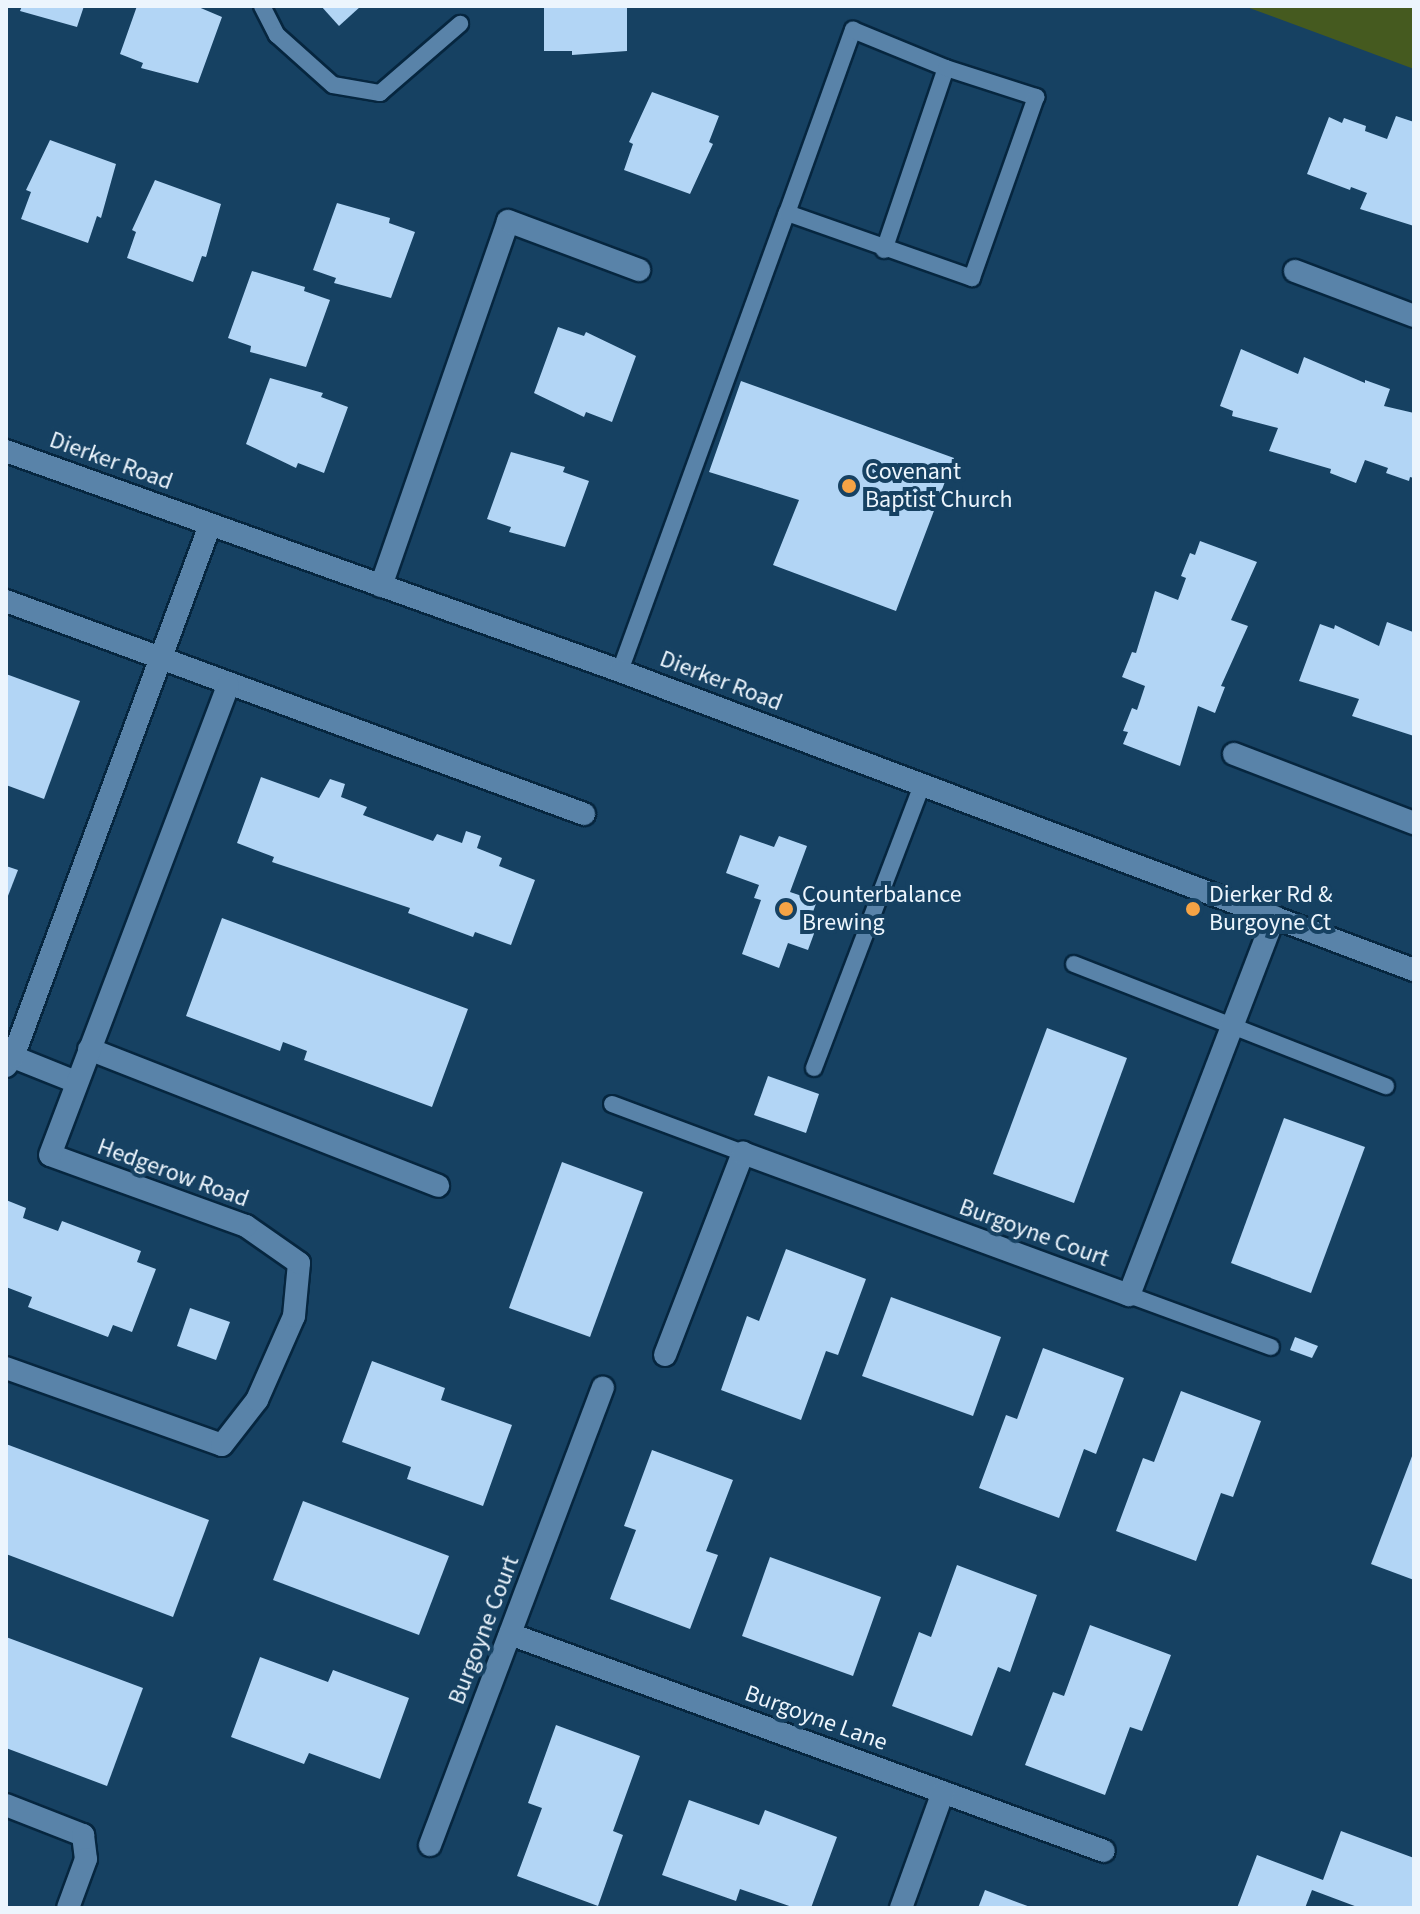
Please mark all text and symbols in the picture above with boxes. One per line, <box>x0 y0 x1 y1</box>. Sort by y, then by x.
street label: Dierker Road <box>46 425 176 497</box>
place label: Covenant Baptist Church <box>865 458 1013 514</box>
marker: Covenant Baptist Church <box>840 477 858 495</box>
street label: Dierker Road <box>656 644 786 718</box>
place label: Counterbalance Brewing <box>802 881 962 937</box>
place label: Dierker Rd & Burgoyne Ct <box>1209 881 1333 937</box>
marker: Counterbalance Brewing <box>777 900 795 918</box>
marker: Dierker Rd & Burgoyne Ct <box>1184 900 1202 918</box>
street label: Hedgerow Road <box>93 1132 253 1214</box>
street label: Burgoyne Court <box>955 1193 1113 1273</box>
street label: Burgoyne Court <box>442 1551 526 1709</box>
street label: Burgoyne Lane <box>741 1679 891 1757</box>

